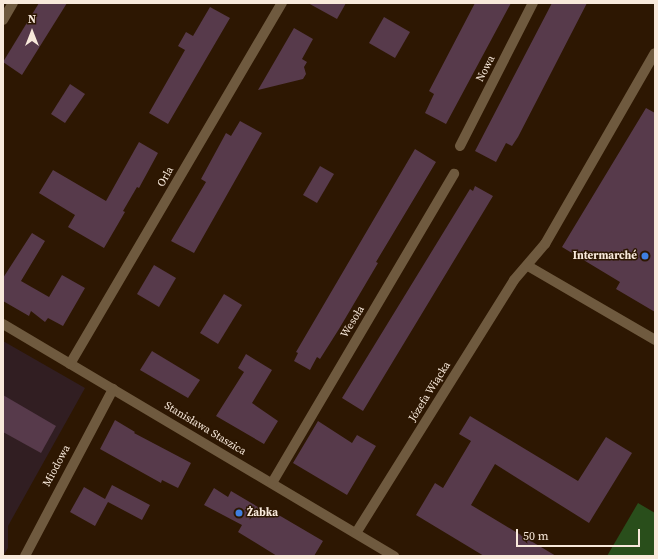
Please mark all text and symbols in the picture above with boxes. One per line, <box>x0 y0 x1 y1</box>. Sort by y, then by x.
north arrow <box>12 12 52 52</box>
text: N <box>28 12 36 27</box>
street label: Nowa <box>474 54 498 84</box>
street label: Orla <box>155 165 177 189</box>
place label: Intermarché <box>573 249 637 263</box>
marker: Intermarché <box>640 251 650 261</box>
street label: Wesoła <box>338 304 368 340</box>
street label: Józefa Wiącka <box>406 359 454 425</box>
street label: Stanisława Staszica <box>162 399 248 459</box>
street label: Miodowa <box>41 443 73 489</box>
place label: Żabka <box>247 506 278 520</box>
marker: Żabka <box>234 508 244 518</box>
scale bar <box>518 521 642 547</box>
text: 50 m <box>523 528 549 544</box>

